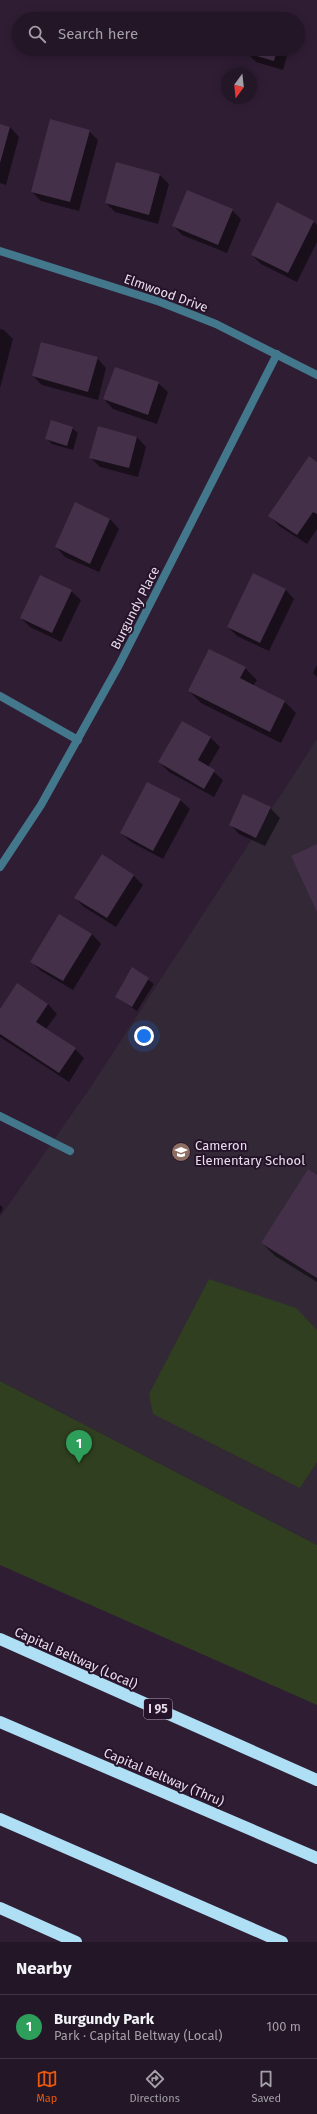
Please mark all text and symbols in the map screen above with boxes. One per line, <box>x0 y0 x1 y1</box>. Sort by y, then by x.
search box <box>12 12 305 56</box>
icon: search <box>26 23 48 45</box>
text: Search here <box>58 25 138 43</box>
north arrow <box>221 68 257 104</box>
street label: Elmwood Drive <box>122 271 210 315</box>
street label: Burgundy Place <box>108 564 162 652</box>
your location <box>134 1026 154 1046</box>
place label: Cameron Elementary School <box>195 1138 305 1168</box>
school or university icon: Cameron Elementary School <box>170 1141 192 1163</box>
pin: 1 <box>66 1430 92 1463</box>
street label: Capital Beltway (Local) <box>12 1624 140 1692</box>
road number: I 95 <box>144 1699 172 1719</box>
street label: Capital Beltway (Thru) <box>102 1745 226 1809</box>
text: Nearby <box>16 1958 71 1979</box>
text: Burgundy Park <box>54 2010 154 2028</box>
text: 1 <box>26 2019 32 2034</box>
text: 100 m <box>266 2019 301 2034</box>
text: Park · Capital Beltway (Local) <box>54 2028 222 2043</box>
tab: Map <box>36 2068 58 2105</box>
tab: Directions <box>129 2068 180 2105</box>
tab: Saved <box>251 2068 281 2105</box>

